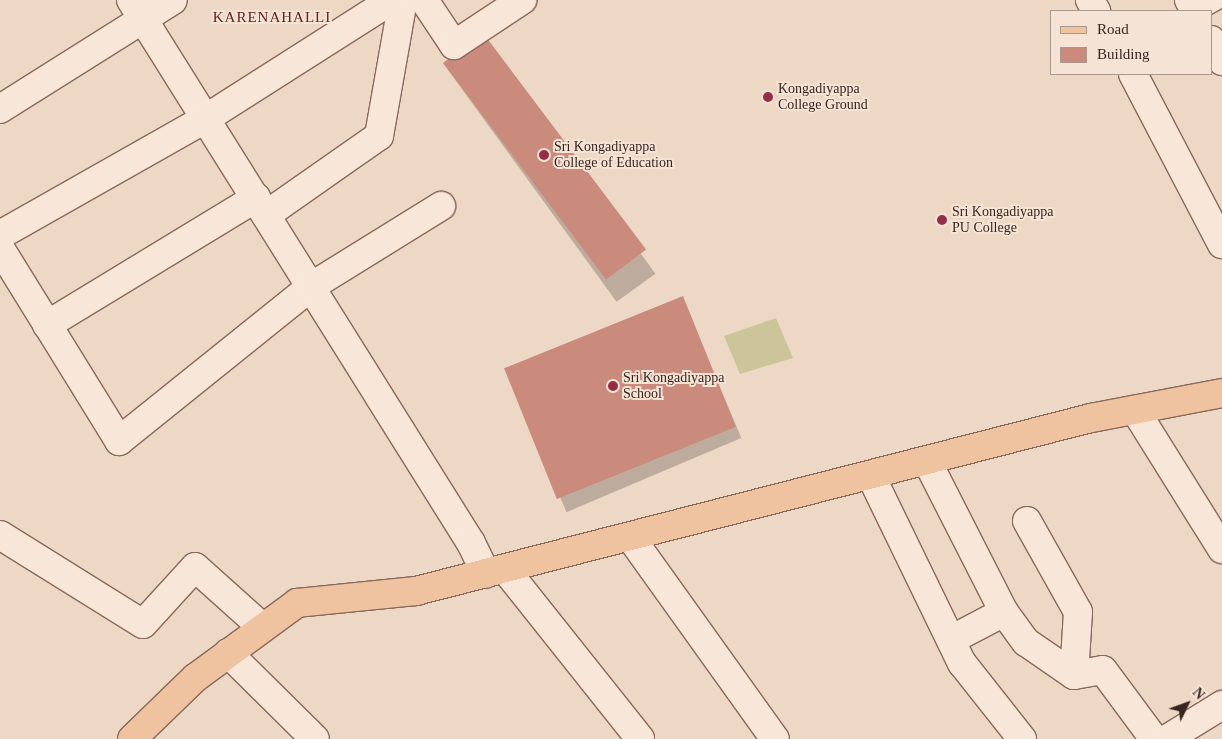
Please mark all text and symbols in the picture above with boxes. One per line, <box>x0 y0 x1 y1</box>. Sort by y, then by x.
district label: KARENAHALLI <box>211 9 333 27</box>
legend <box>1050 10 1212 75</box>
text: Road <box>1097 21 1129 37</box>
text: Building <box>1097 46 1150 62</box>
place label: Kongadiyappa College Ground <box>778 81 868 114</box>
marker: Kongadiyappa College Ground <box>762 91 774 103</box>
place label: Sri Kongadiyappa College of Education <box>554 139 673 172</box>
marker: Sri Kongadiyappa College of Education <box>538 149 550 161</box>
place label: Sri Kongadiyappa PU College <box>952 204 1053 236</box>
marker: Sri Kongadiyappa PU College <box>936 214 948 226</box>
place label: Sri Kongadiyappa School <box>623 370 724 402</box>
marker: Sri Kongadiyappa School <box>607 380 619 392</box>
north arrow <box>1162 679 1212 729</box>
text: N <box>1190 685 1207 702</box>

